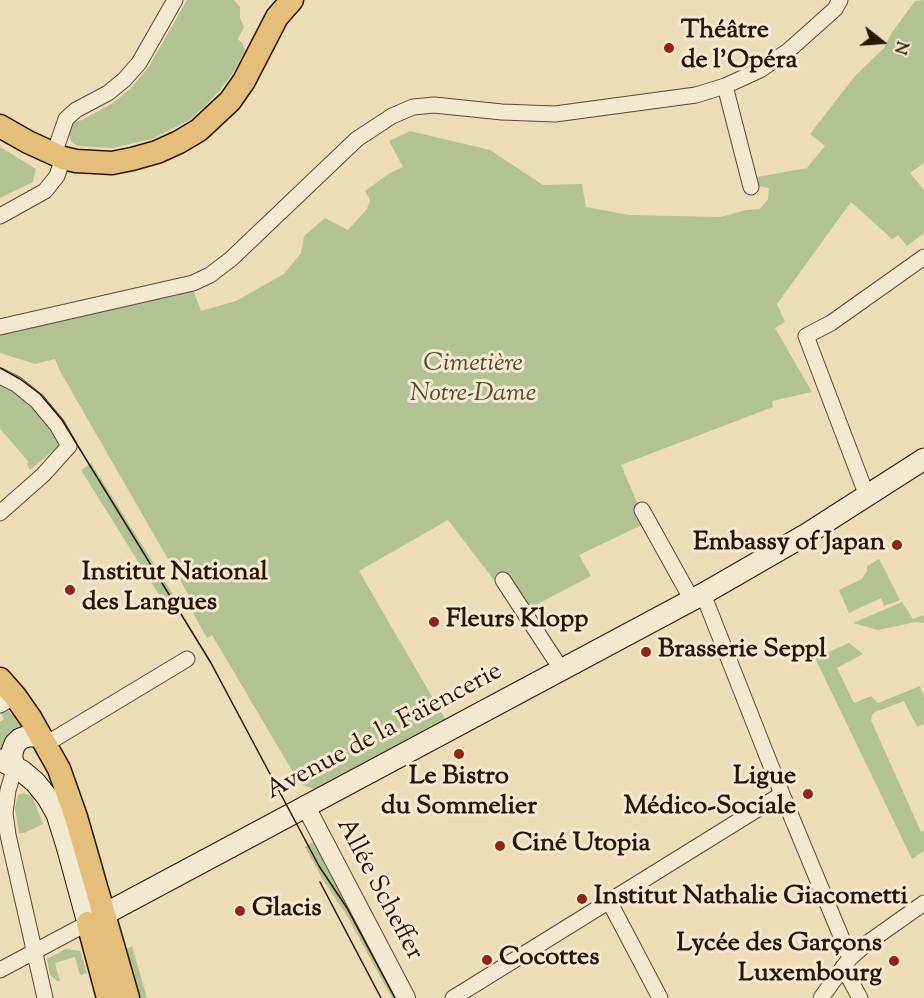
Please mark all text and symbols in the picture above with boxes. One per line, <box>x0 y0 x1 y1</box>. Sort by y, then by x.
north arrow <box>852 12 912 72</box>
place label: Théâtre de l'Opéra <box>681 17 797 78</box>
text: N <box>887 38 913 57</box>
marker: Théâtre de l'Opéra <box>662 41 676 55</box>
park label: Cimetière Notre-Dame <box>410 350 536 412</box>
place label: Embassy of Japan <box>693 529 885 561</box>
marker: Embassy of Japan <box>890 538 904 552</box>
place label: Institut National des Langues <box>82 559 268 620</box>
marker: Institut National des Langues <box>63 583 77 597</box>
place label: Fleurs Klopp <box>446 606 588 638</box>
marker: Fleurs Klopp <box>427 615 441 629</box>
place label: Brasserie Seppl <box>658 636 826 668</box>
marker: Brasserie Seppl <box>639 645 653 659</box>
street label: Avenue de la Faïencerie <box>262 658 508 808</box>
marker: Le Bistro du Sommelier <box>452 747 466 761</box>
place label: Le Bistro du Sommelier <box>381 763 537 825</box>
place label: Ligue Médico-Sociale <box>624 763 796 825</box>
marker: Ligue Médico-Sociale <box>801 787 815 801</box>
street label: Allée Scheffer <box>327 814 429 966</box>
place label: Ciné Utopia <box>512 830 651 862</box>
marker: Ciné Utopia <box>493 839 507 853</box>
place label: Institut Nathalie Giacometti <box>594 883 908 915</box>
marker: Institut Nathalie Giacometti <box>575 892 589 906</box>
place label: Glacis <box>252 895 321 927</box>
marker: Glacis <box>233 904 247 918</box>
place label: Lycée des Garçons Luxembourg <box>677 930 882 992</box>
place label: Cocottes <box>499 944 599 976</box>
marker: Cocottes <box>480 953 494 967</box>
marker: Lycée des Garçons Luxembourg <box>887 954 901 968</box>

